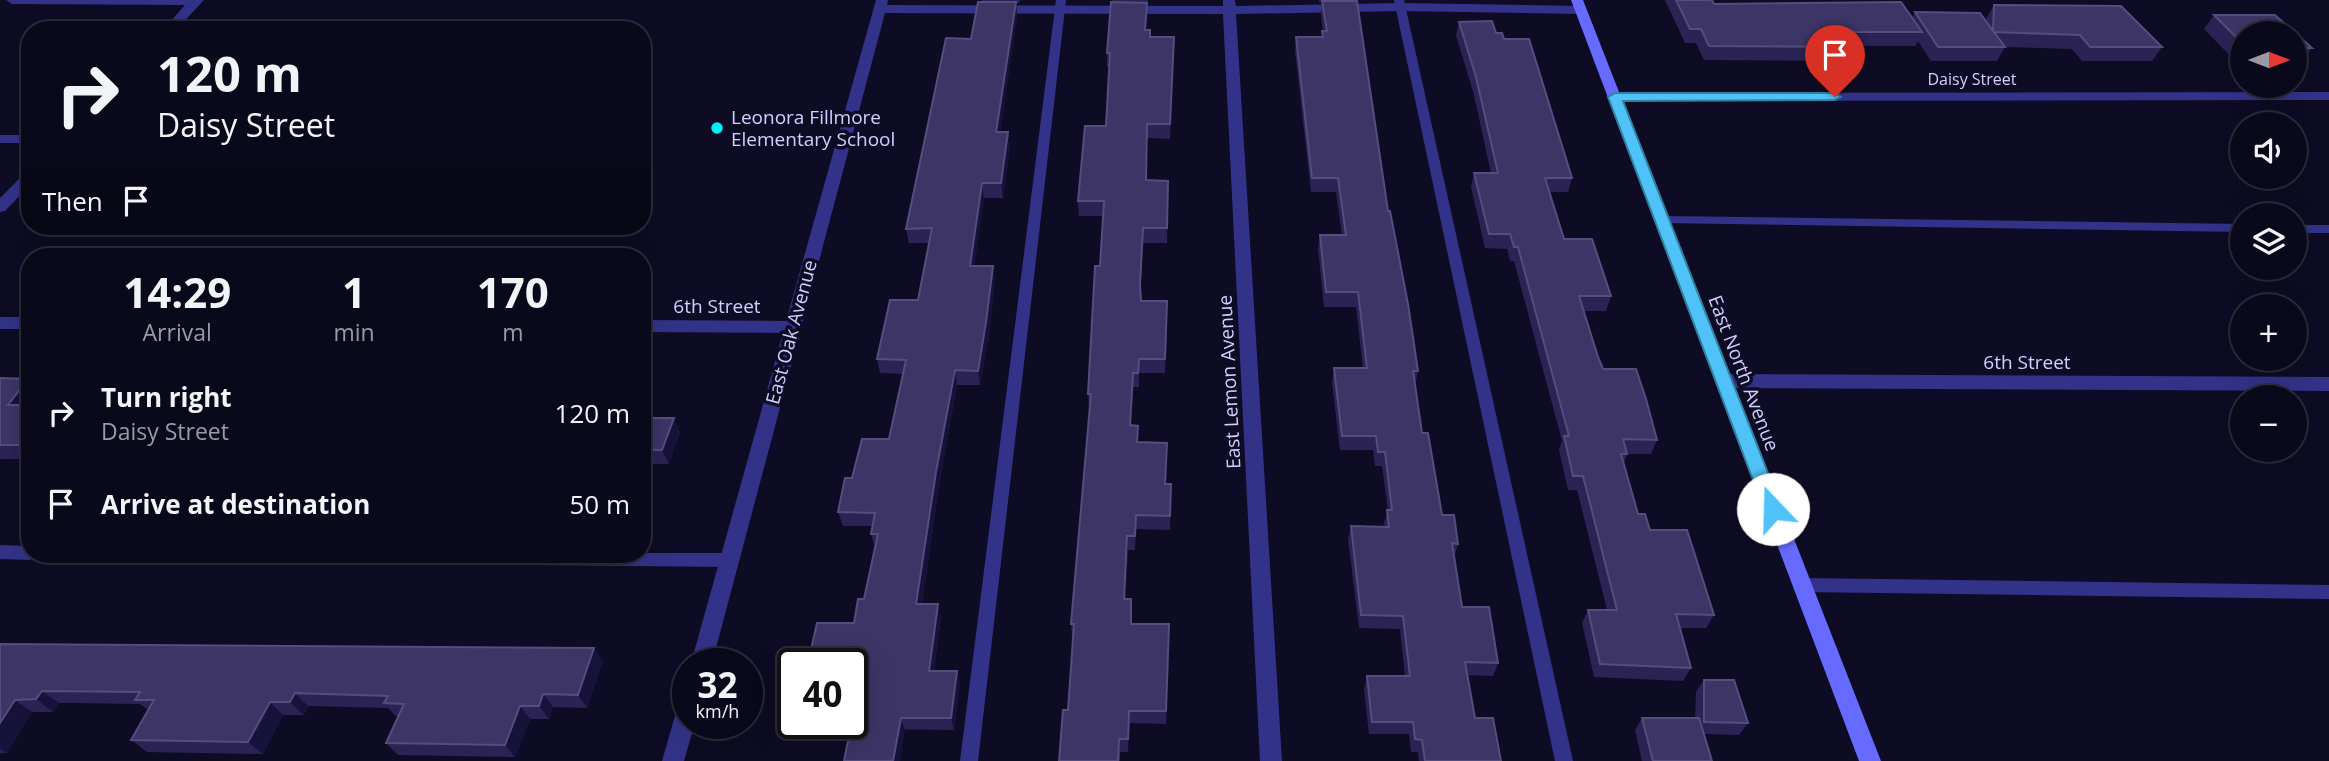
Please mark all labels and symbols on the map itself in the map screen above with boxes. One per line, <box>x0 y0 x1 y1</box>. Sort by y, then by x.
north arrow <box>2230 21 2306 98</box>
pin <box>1805 25 1865 97</box>
street label: Daisy Street <box>1927 68 2017 90</box>
place label: Leonora Fillmore Elementary School <box>731 104 895 152</box>
marker: Leonora Fillmore Elementary School <box>709 120 725 136</box>
street label: East Oak Avenue <box>759 257 823 407</box>
street label: East North Avenue <box>1702 291 1786 455</box>
street label: 6th Street <box>673 293 761 319</box>
street label: East Lemon Avenue <box>1211 294 1247 470</box>
street label: 6th Street <box>1983 349 2071 375</box>
position arrow <box>1736 472 1810 546</box>
speed limit sign: 40 <box>777 648 868 739</box>

